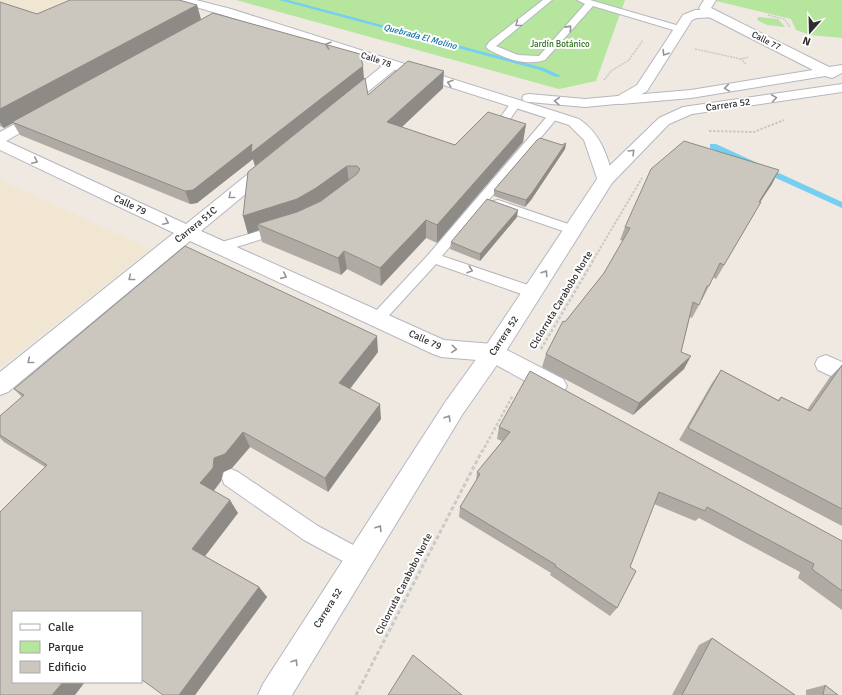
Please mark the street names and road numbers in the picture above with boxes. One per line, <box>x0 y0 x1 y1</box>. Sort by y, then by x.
street label: Calle 77 <box>750 29 783 53</box>
street label: Calle 78 <box>359 50 393 70</box>
street label: Carrera 52 <box>705 96 751 114</box>
street label: Calle 79 <box>112 192 148 218</box>
street label: Carrera 51C <box>172 204 220 246</box>
street label: Ciclorruta Carabobo Norte <box>527 249 595 351</box>
street label: Carrera 52 <box>487 314 521 358</box>
street label: Calle 79 <box>407 327 443 353</box>
street label: Ciclorruta Carabobo Norte <box>373 531 435 637</box>
street label: Carrera 52 <box>311 586 345 630</box>

